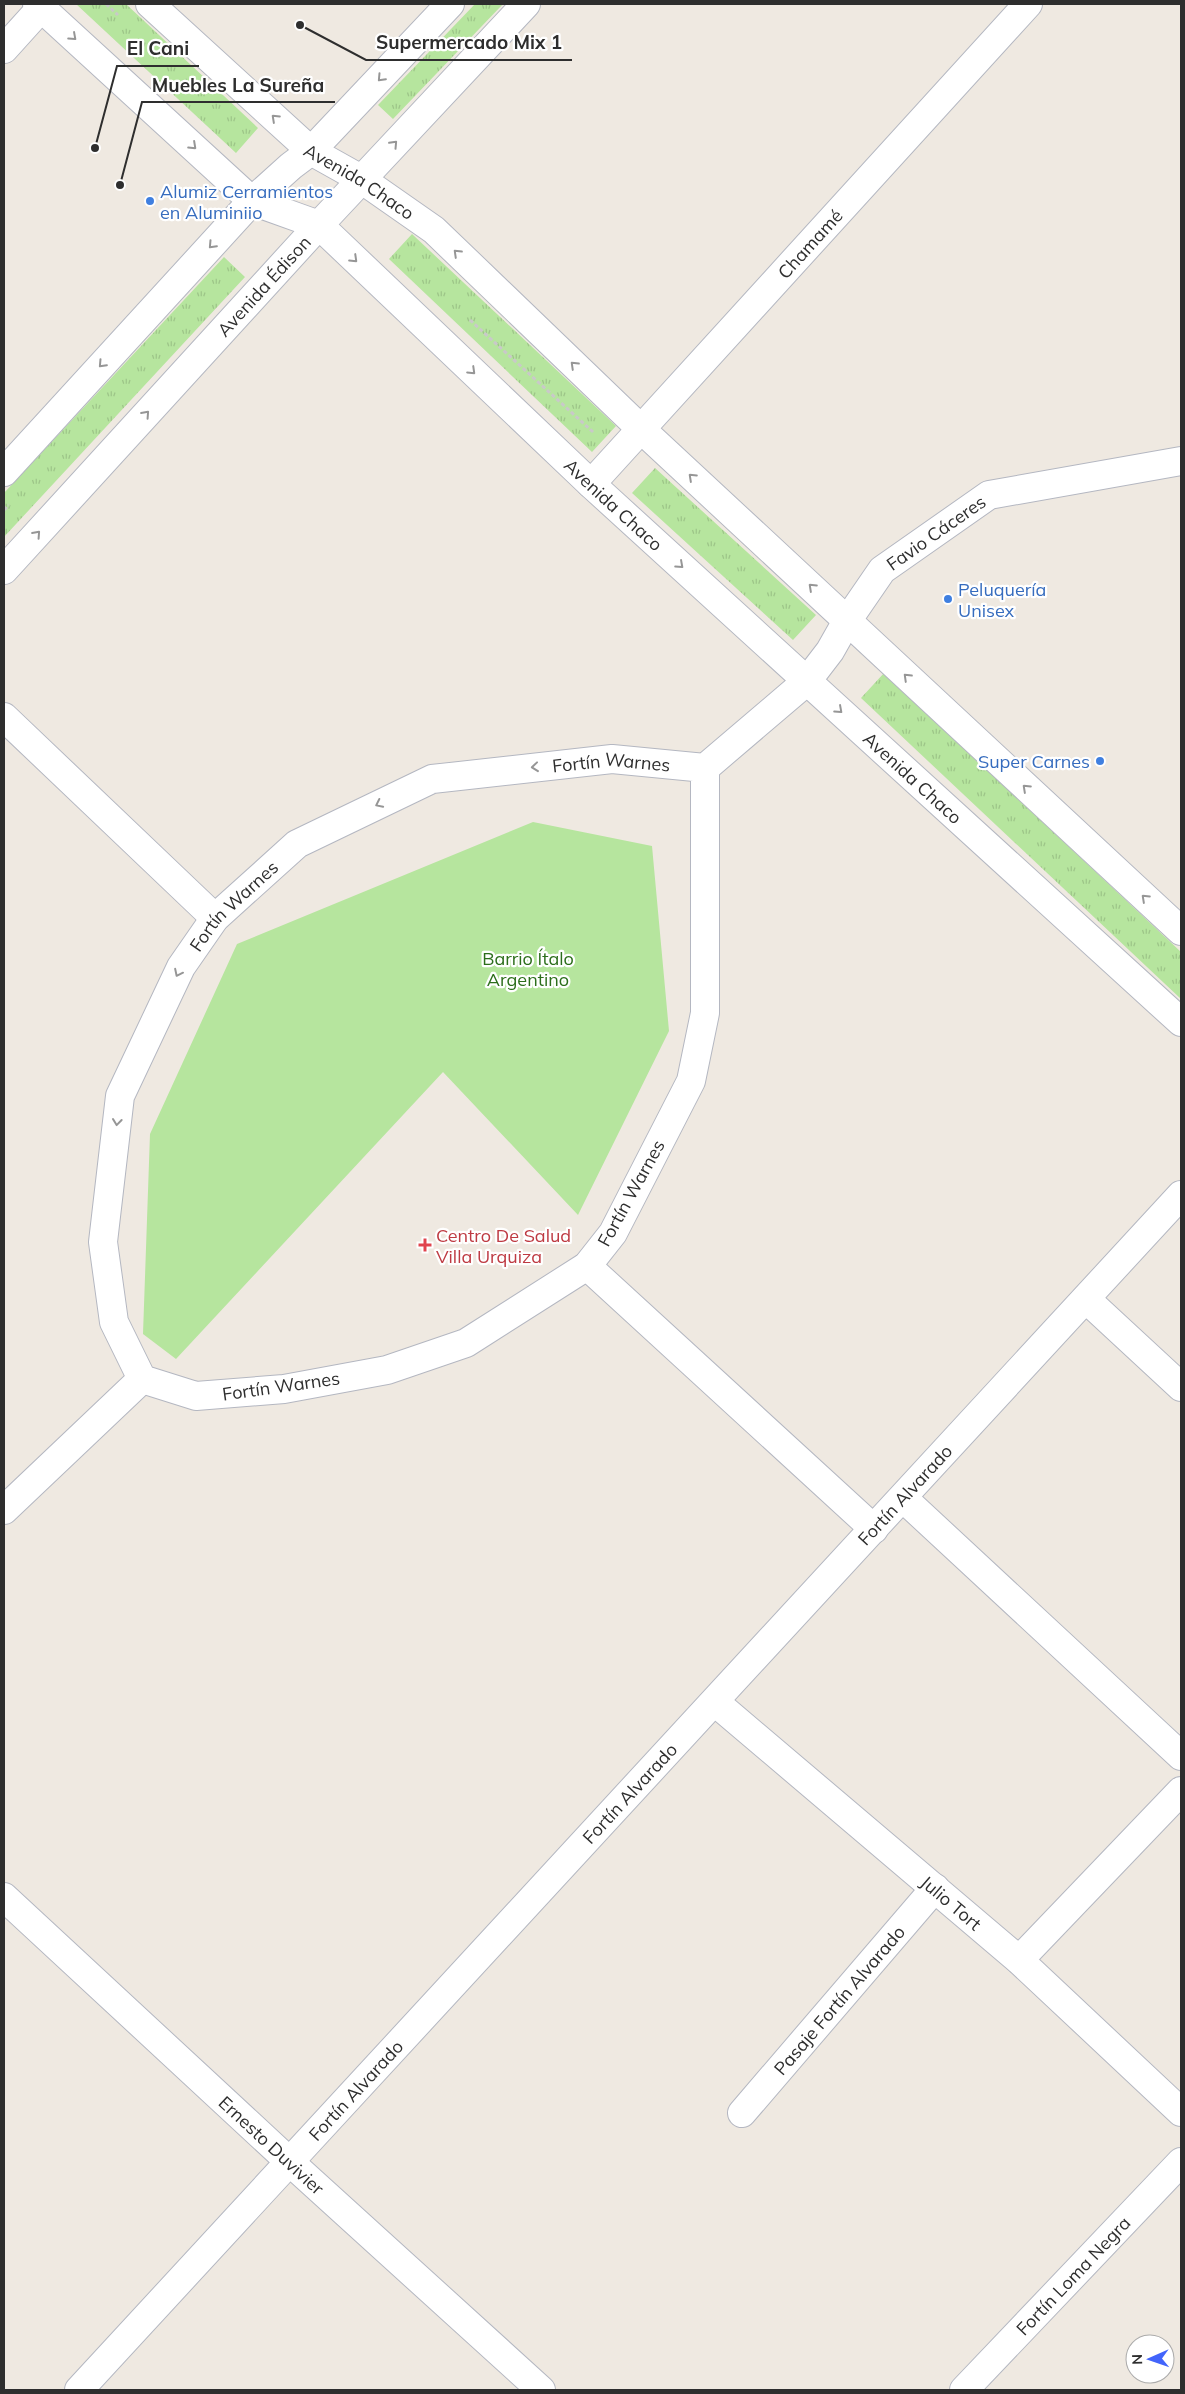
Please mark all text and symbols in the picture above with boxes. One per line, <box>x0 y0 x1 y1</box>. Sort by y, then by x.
callout: Supermercado Mix 1 <box>366 26 572 60</box>
text: Supermercado Mix 1 <box>376 30 562 54</box>
one-way arrow <box>67 31 76 40</box>
callout: El Cani <box>117 32 199 66</box>
text: El Cani <box>127 36 189 60</box>
callout: Muebles La Sureña <box>142 68 335 102</box>
one-way arrow <box>378 72 387 81</box>
text: Muebles La Sureña <box>152 73 324 97</box>
one-way arrow <box>272 115 281 124</box>
street label: Avenida Chaco <box>300 138 419 224</box>
one-way arrow <box>187 140 196 149</box>
one-way arrow <box>388 140 397 149</box>
place label: Alumiz Cerramientos en Aluminiio <box>160 180 333 224</box>
marker: Alumiz Cerramientos en Aluminiio <box>144 195 156 207</box>
street label: Chamamé <box>772 204 847 283</box>
street label: Avenida Édison <box>212 230 315 341</box>
one-way arrow <box>209 239 218 248</box>
one-way arrow <box>454 250 463 259</box>
one-way arrow <box>348 253 357 262</box>
one-way arrow <box>99 359 108 368</box>
one-way arrow <box>571 362 580 371</box>
one-way arrow <box>466 365 475 374</box>
one-way arrow <box>140 411 149 420</box>
street label: Avenida Chaco <box>560 453 668 556</box>
one-way arrow <box>689 474 698 483</box>
street label: Favio Cáceres <box>882 490 990 575</box>
one-way arrow <box>31 531 40 540</box>
one-way arrow <box>675 559 684 568</box>
place label: Peluquería Unisex <box>958 578 1046 622</box>
one-way arrow <box>808 584 817 593</box>
marker: Peluquería Unisex <box>942 593 954 605</box>
one-way arrow <box>904 674 913 683</box>
one-way arrow <box>833 704 842 713</box>
street label: Avenida Chaco <box>859 727 967 828</box>
street label: Fortín Warnes <box>551 747 671 777</box>
place label: Super Carnes <box>978 750 1090 773</box>
marker: Super Carnes <box>1094 755 1106 767</box>
one-way arrow <box>530 761 538 772</box>
one-way arrow <box>1022 785 1031 794</box>
one-way arrow <box>375 798 384 809</box>
street label: Fortín Warnes <box>184 855 283 956</box>
one-way arrow <box>1142 895 1151 904</box>
park label: Barrio Ítalo Argentino <box>482 947 574 991</box>
one-way arrow <box>174 968 184 977</box>
one-way arrow <box>112 1119 123 1127</box>
street label: Fortín Warnes <box>592 1136 670 1250</box>
place label: Centro De Salud Villa Urquiza <box>436 1224 571 1268</box>
marker: Centro De Salud Villa Urquiza <box>418 1238 432 1252</box>
street label: Fortín Warnes <box>221 1366 341 1406</box>
street label: Fortín Alvarado <box>853 1439 957 1550</box>
street label: Fortín Alvarado <box>577 1738 682 1848</box>
street label: Julio Tort <box>916 1870 987 1935</box>
street label: Pasaje Fortín Alvarado <box>769 1920 909 2079</box>
street label: Fortín Alvarado <box>303 2035 408 2145</box>
street label: Ernesto Duvivier <box>214 2091 330 2200</box>
street label: Fortín Loma Negra <box>1011 2211 1135 2340</box>
north arrow <box>1125 2334 1175 2384</box>
text: N <box>1128 2354 1146 2365</box>

